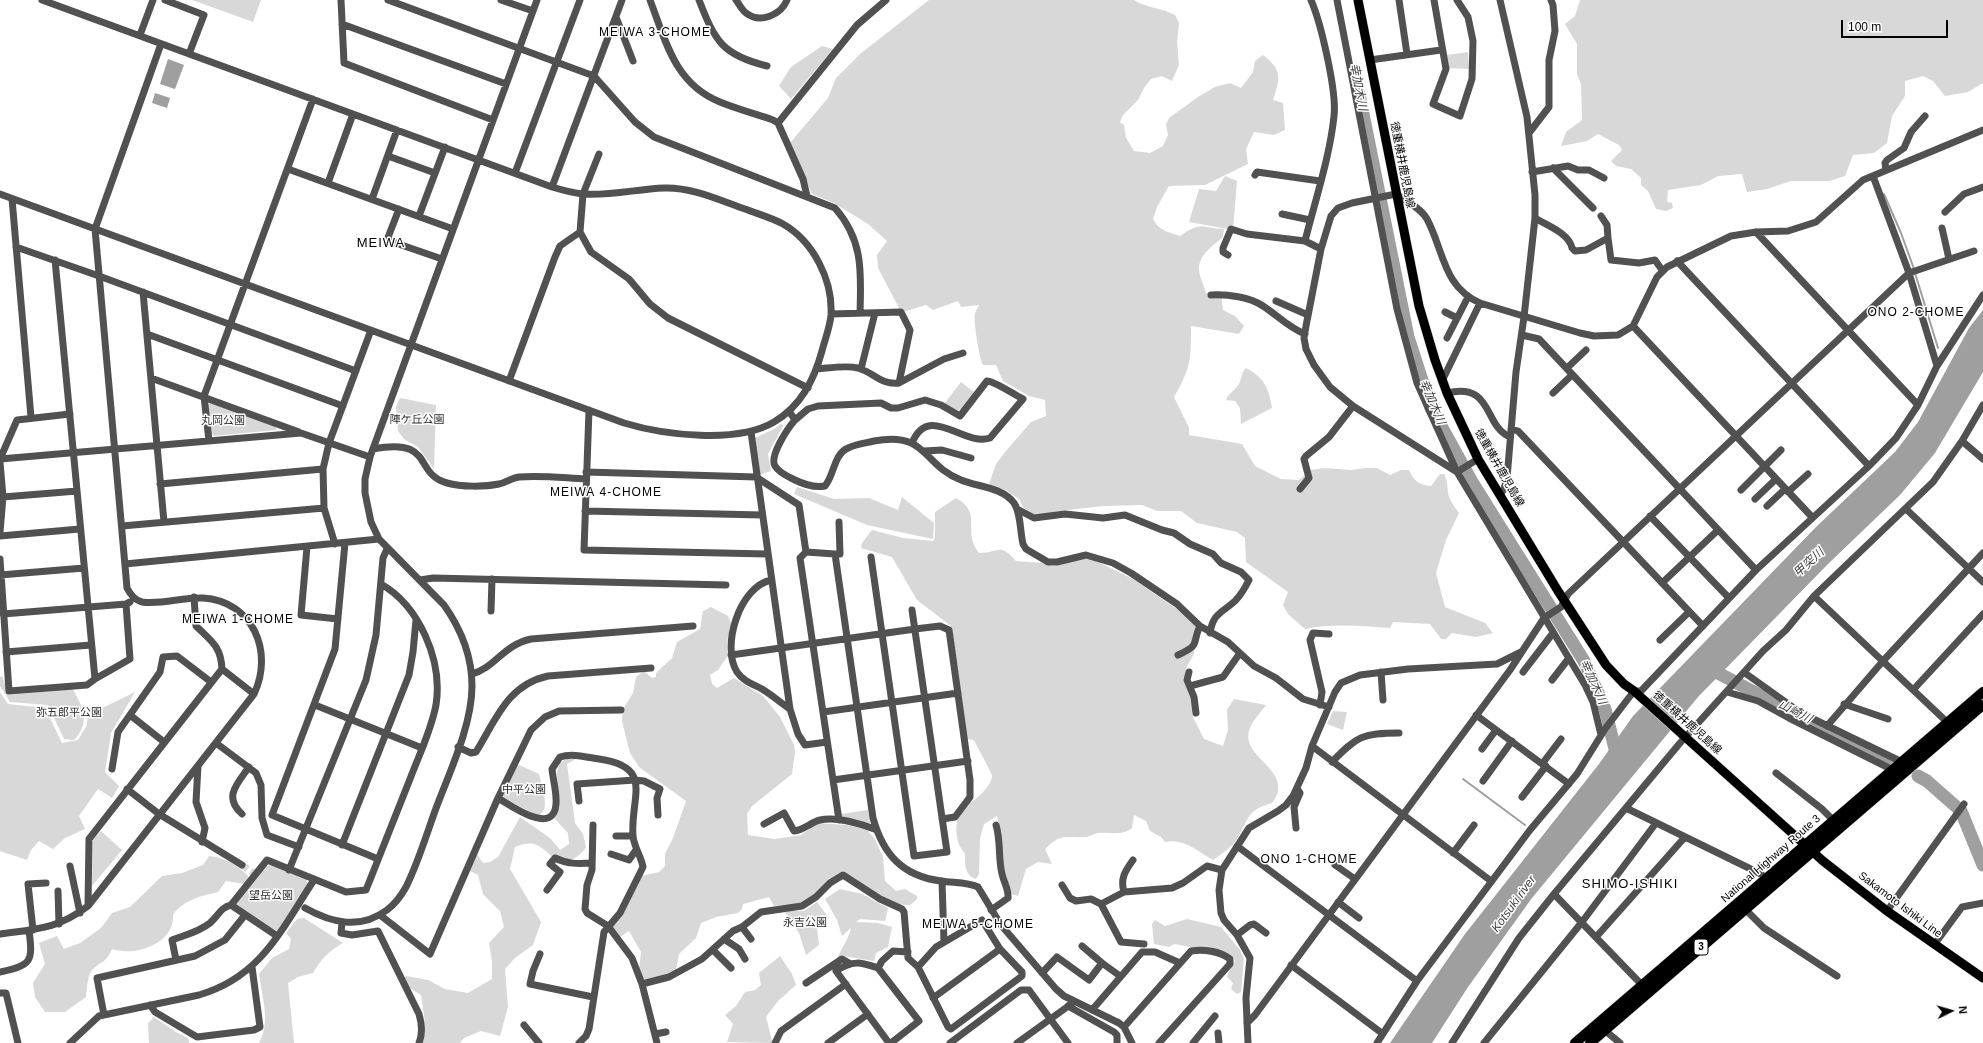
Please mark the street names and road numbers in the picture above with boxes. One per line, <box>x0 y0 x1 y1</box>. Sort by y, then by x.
street label: 徳重横井鹿児島線 <box>1387 121 1417 209</box>
street label: 徳重横井鹿児島線 <box>1471 427 1527 509</box>
street label: 徳重横井鹿児島線 <box>1650 689 1724 757</box>
street label: National Highway Route 3 <box>1719 812 1823 906</box>
street label: Sakamoto Ishiki Line <box>1855 869 1945 941</box>
road number: 3 <box>1694 939 1708 955</box>

